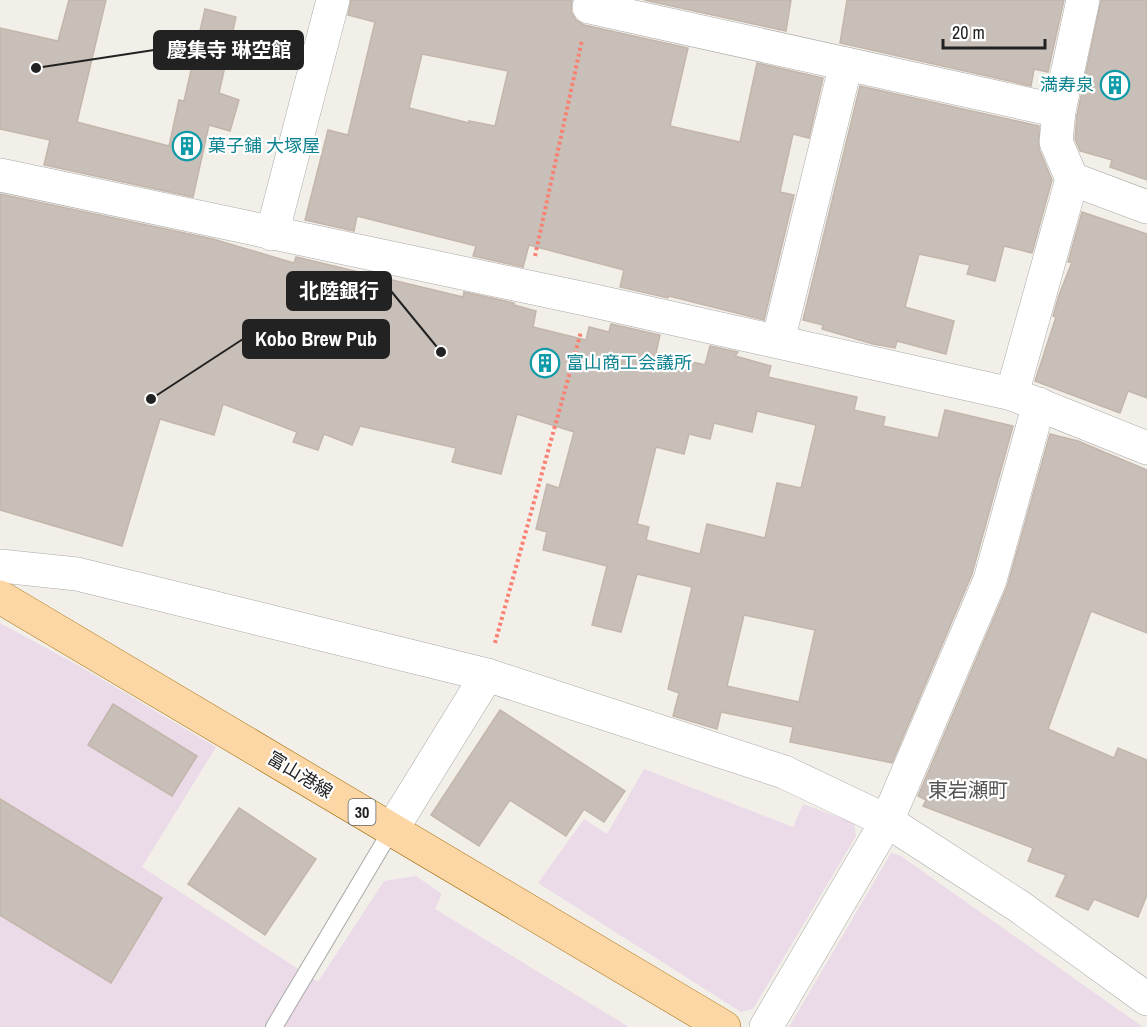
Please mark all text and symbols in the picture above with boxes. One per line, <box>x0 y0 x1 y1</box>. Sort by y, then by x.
scale bar <box>943 12 1045 50</box>
text: 20 m <box>952 20 985 45</box>
callout: 慶集寺 琳空館 <box>154 31 303 69</box>
text: 慶集寺 琳空館 <box>167 36 291 63</box>
building icon: 満寿泉 <box>1099 69 1131 101</box>
place label: 満寿泉 <box>1040 72 1094 97</box>
building icon: 菓子鋪 大塚屋 <box>171 130 203 162</box>
place label: 菓子鋪 大塚屋 <box>208 133 320 158</box>
callout: 北陸銀行 <box>287 272 391 310</box>
text: 北陸銀行 <box>299 277 379 304</box>
callout: Kobo Brew Pub <box>243 320 389 358</box>
text: Kobo Brew Pub <box>255 325 377 352</box>
building icon: 富山商工会議所 <box>529 347 561 379</box>
place label: 富山商工会議所 <box>566 350 692 375</box>
street label: 富山港線 <box>263 745 338 804</box>
district label: 東岩瀬町 <box>928 776 1008 803</box>
road number: 30 <box>348 799 376 825</box>

